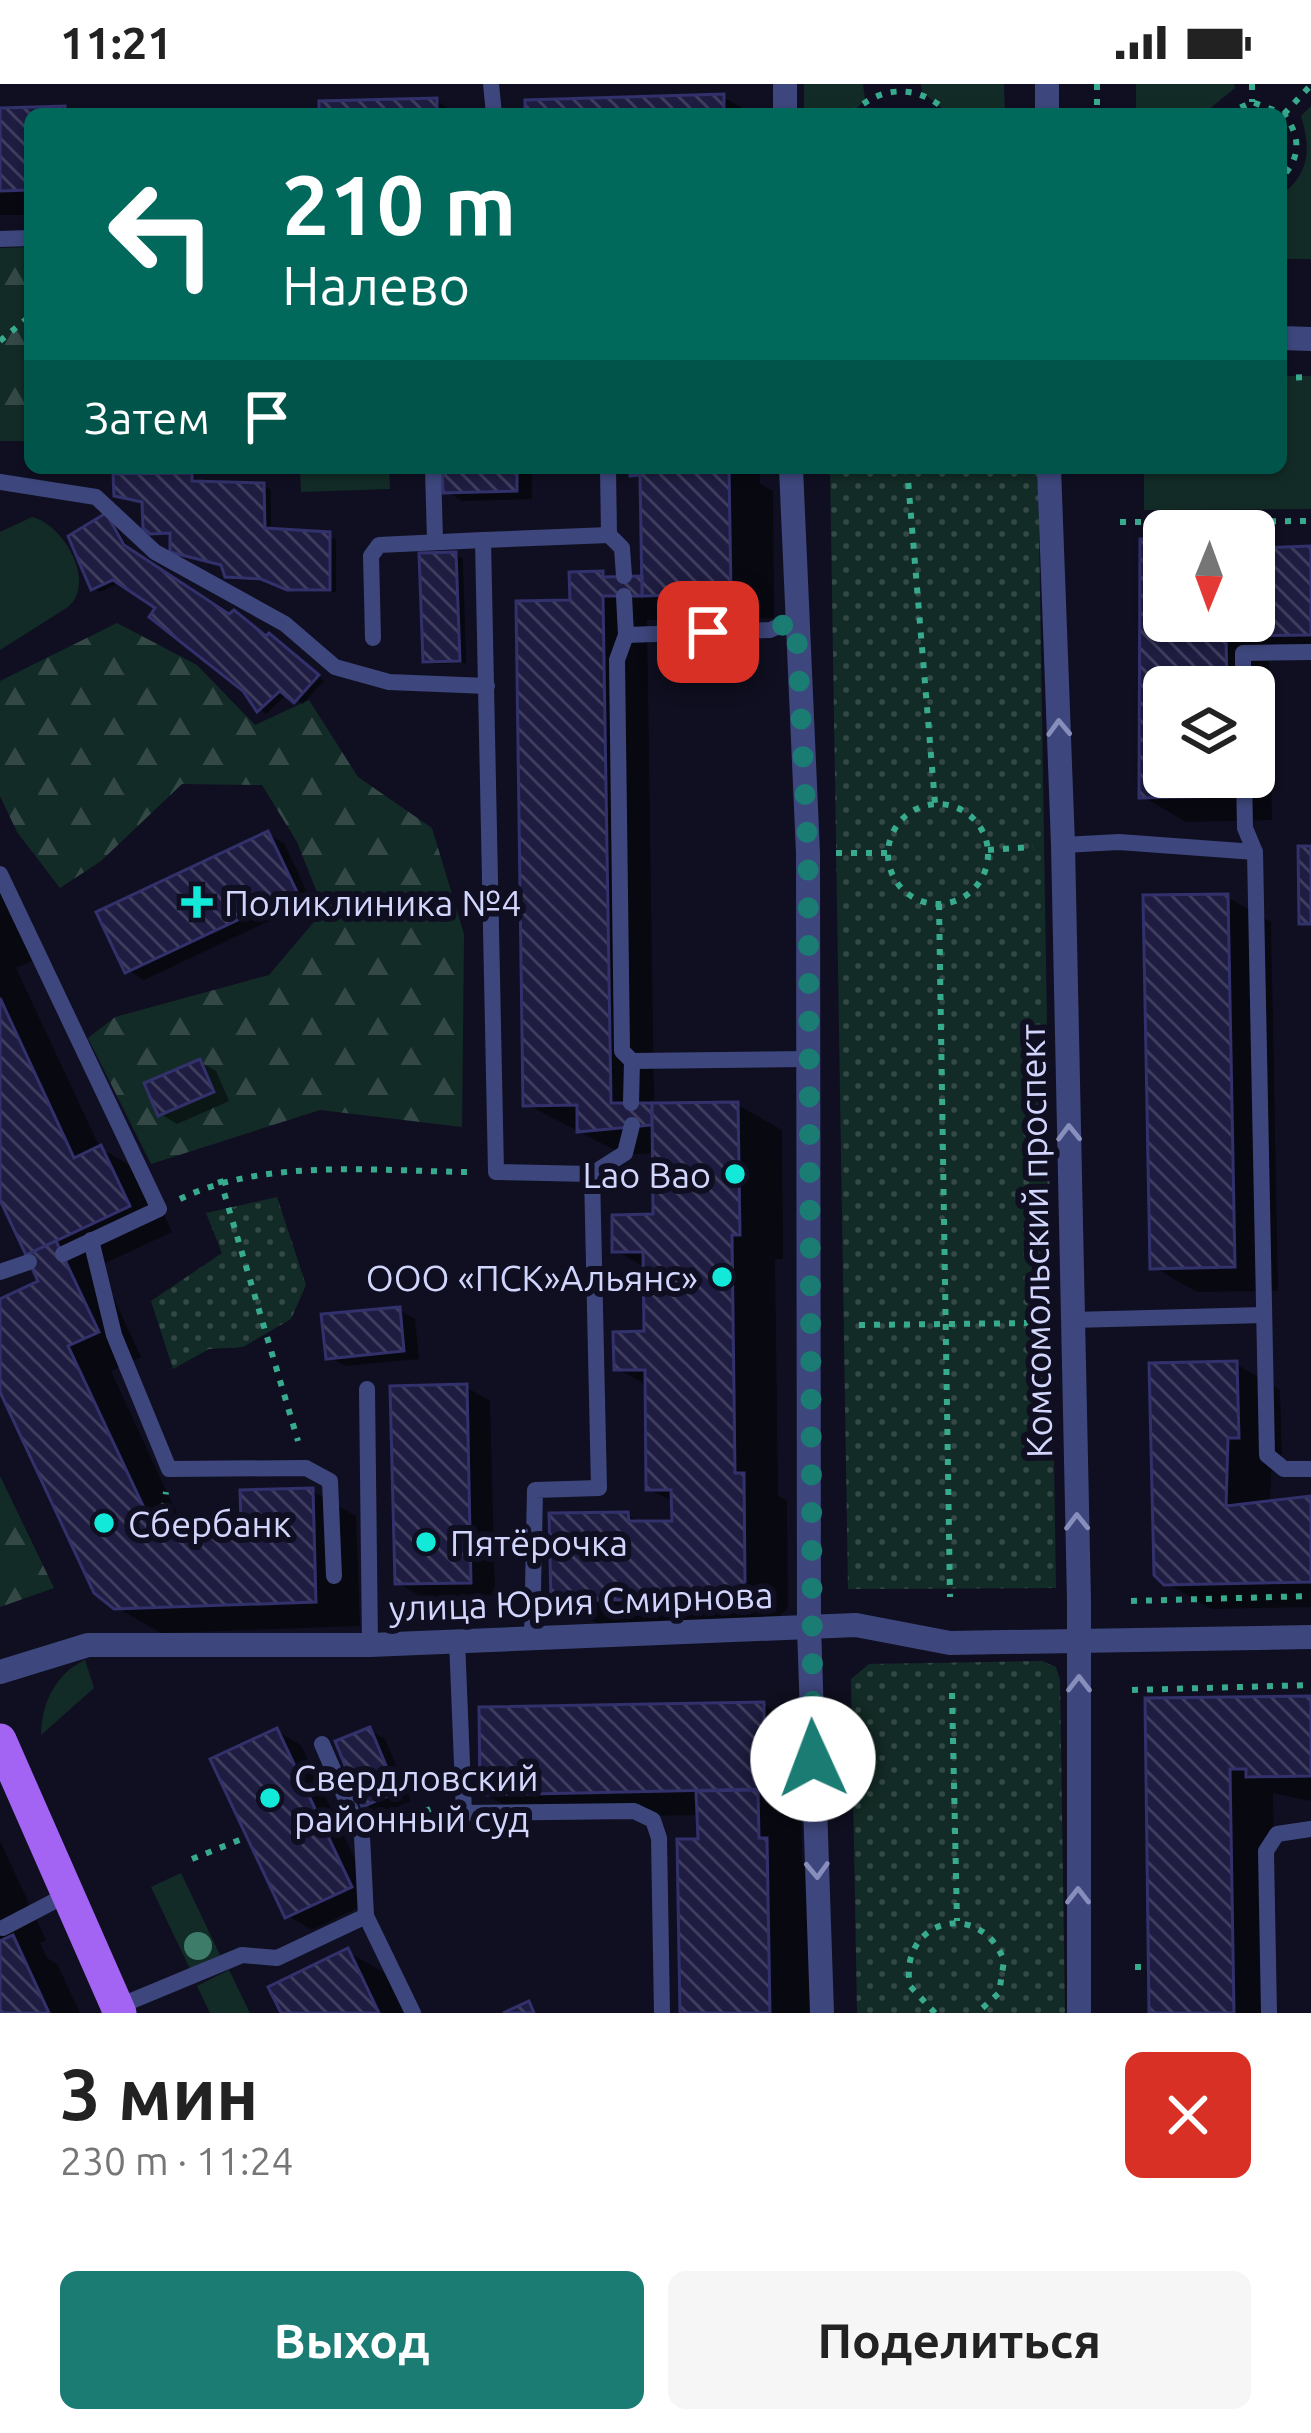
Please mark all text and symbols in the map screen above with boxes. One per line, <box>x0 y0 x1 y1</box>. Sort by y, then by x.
text: 11:21 <box>60 17 173 68</box>
icon: left <box>84 156 240 312</box>
text: 210 m <box>282 157 516 251</box>
text: Налево <box>282 255 470 315</box>
icon: arrive <box>234 384 300 450</box>
text: Затем <box>84 392 210 443</box>
north arrow <box>1143 510 1275 642</box>
map controls <box>1143 510 1275 798</box>
pin <box>657 581 759 683</box>
icon: arrive <box>675 599 741 665</box>
button: layers <box>1143 666 1275 798</box>
one-way arrow <box>1046 718 1072 737</box>
place label: Поликлиника №4 <box>224 882 521 923</box>
marker: Поликлиника №4 <box>181 886 213 918</box>
street label: Комсомольский проспект <box>1011 1024 1059 1458</box>
one-way arrow <box>1056 1123 1082 1142</box>
place label: Lao Bao <box>582 1154 711 1195</box>
marker: Lao Bao <box>722 1161 748 1187</box>
place label: ООО «ПСК»Альянс» <box>366 1257 698 1298</box>
marker: ООО «ПСК»Альянс» <box>709 1264 735 1290</box>
place label: Сбербанк <box>128 1503 291 1544</box>
marker: Сбербанк <box>91 1510 117 1536</box>
one-way arrow <box>1065 1513 1091 1531</box>
place label: Пятёрочка <box>450 1522 628 1563</box>
marker: Пятёрочка <box>413 1529 439 1555</box>
street label: улица Юрия Смирнова <box>388 1574 774 1628</box>
one-way arrow <box>1067 1674 1093 1693</box>
position arrow <box>750 1696 876 1822</box>
place label: Свердловский районный суд <box>294 1757 539 1839</box>
marker: Свердловский районный суд <box>257 1785 283 1811</box>
one-way arrow <box>804 1861 830 1880</box>
one-way arrow <box>1065 1886 1091 1904</box>
button: close <box>1125 2052 1251 2178</box>
text: 3 мин <box>60 2053 259 2134</box>
text: 230 m · 11:24 <box>60 2139 294 2182</box>
button: Выход <box>60 2271 644 2409</box>
button: Поделиться <box>668 2271 1251 2409</box>

